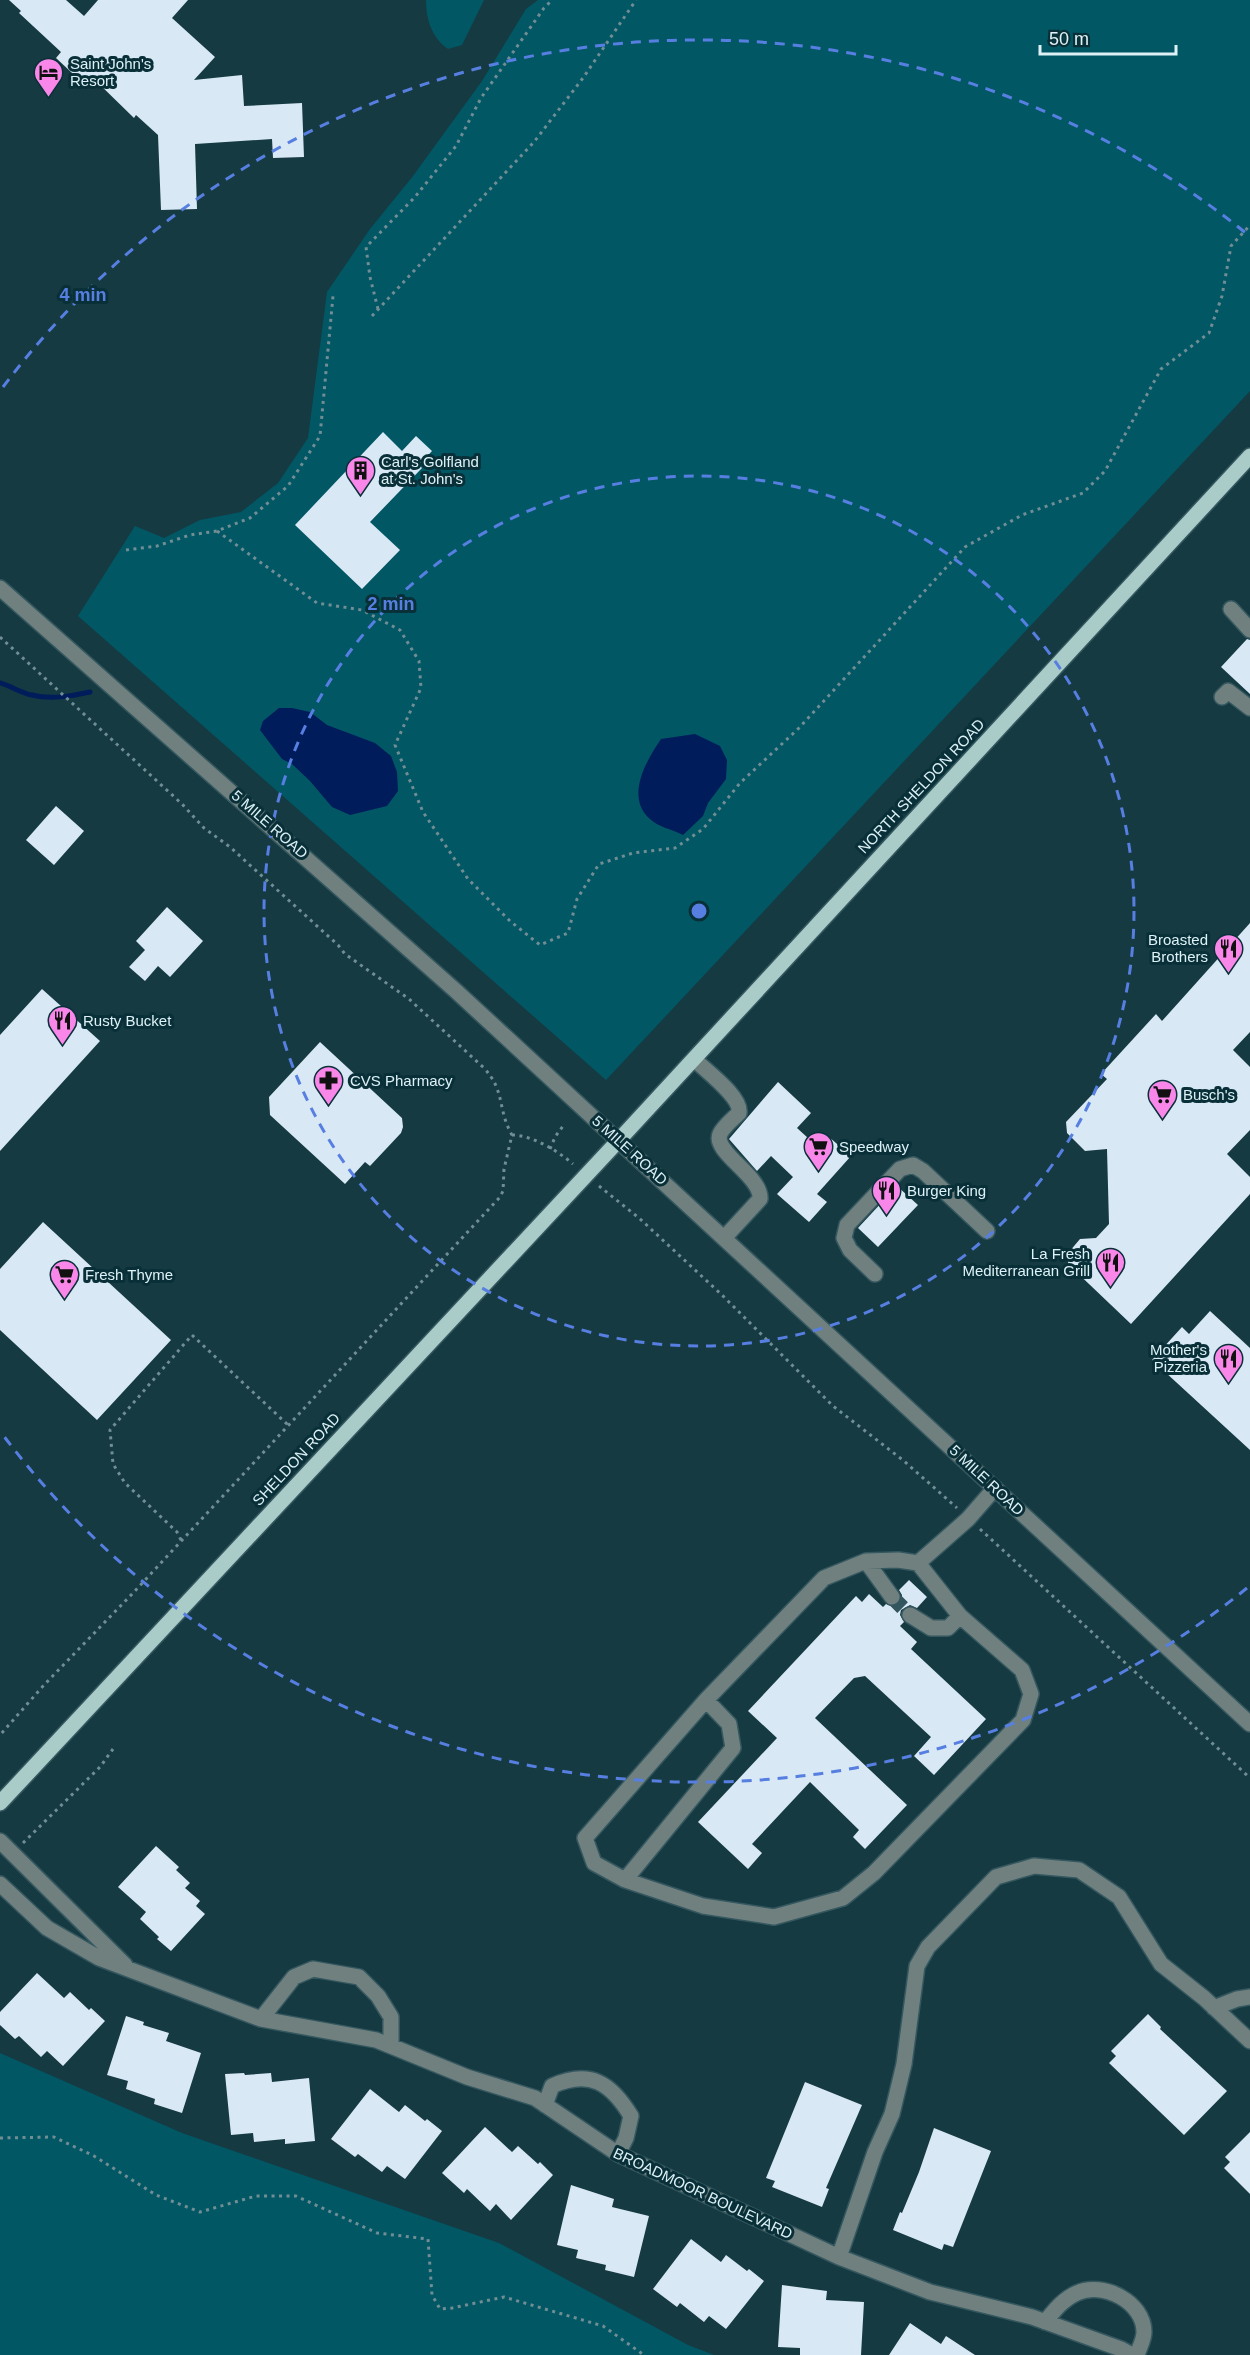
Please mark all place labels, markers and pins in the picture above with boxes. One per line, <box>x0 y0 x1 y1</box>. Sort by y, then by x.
place label: Saint John's Resort <box>70 55 151 89</box>
hotel icon: Saint John's Resort <box>33 56 65 98</box>
place label: Carl's Golfland at St. John's <box>381 453 479 487</box>
building icon: Carl's Golfland at St. John's <box>344 454 376 496</box>
centre of rings <box>689 901 709 921</box>
place label: Broasted Brothers <box>1148 931 1208 965</box>
restaurant icon: Broasted Brothers <box>1213 932 1245 974</box>
restaurant icon: Rusty Bucket <box>46 1004 78 1046</box>
place label: Rusty Bucket <box>83 1012 172 1029</box>
pharmacy icon: CVS Pharmacy <box>313 1064 345 1106</box>
place label: CVS Pharmacy <box>350 1072 453 1089</box>
supermarket icon: Busch's <box>1146 1078 1178 1120</box>
place label: Busch's <box>1183 1086 1235 1103</box>
supermarket icon: Speedway <box>802 1130 834 1172</box>
place label: Speedway <box>839 1138 910 1155</box>
restaurant icon: Burger King <box>870 1174 902 1216</box>
place label: Burger King <box>907 1182 986 1199</box>
place label: La Fresh Mediterranean Grill <box>962 1245 1090 1279</box>
restaurant icon: La Fresh Mediterranean Grill <box>1095 1246 1127 1288</box>
supermarket icon: Fresh Thyme <box>48 1258 80 1300</box>
place label: Fresh Thyme <box>85 1266 173 1283</box>
place label: Mother's Pizzeria <box>1150 1341 1208 1375</box>
restaurant icon: Mother's Pizzeria <box>1212 1342 1244 1384</box>

